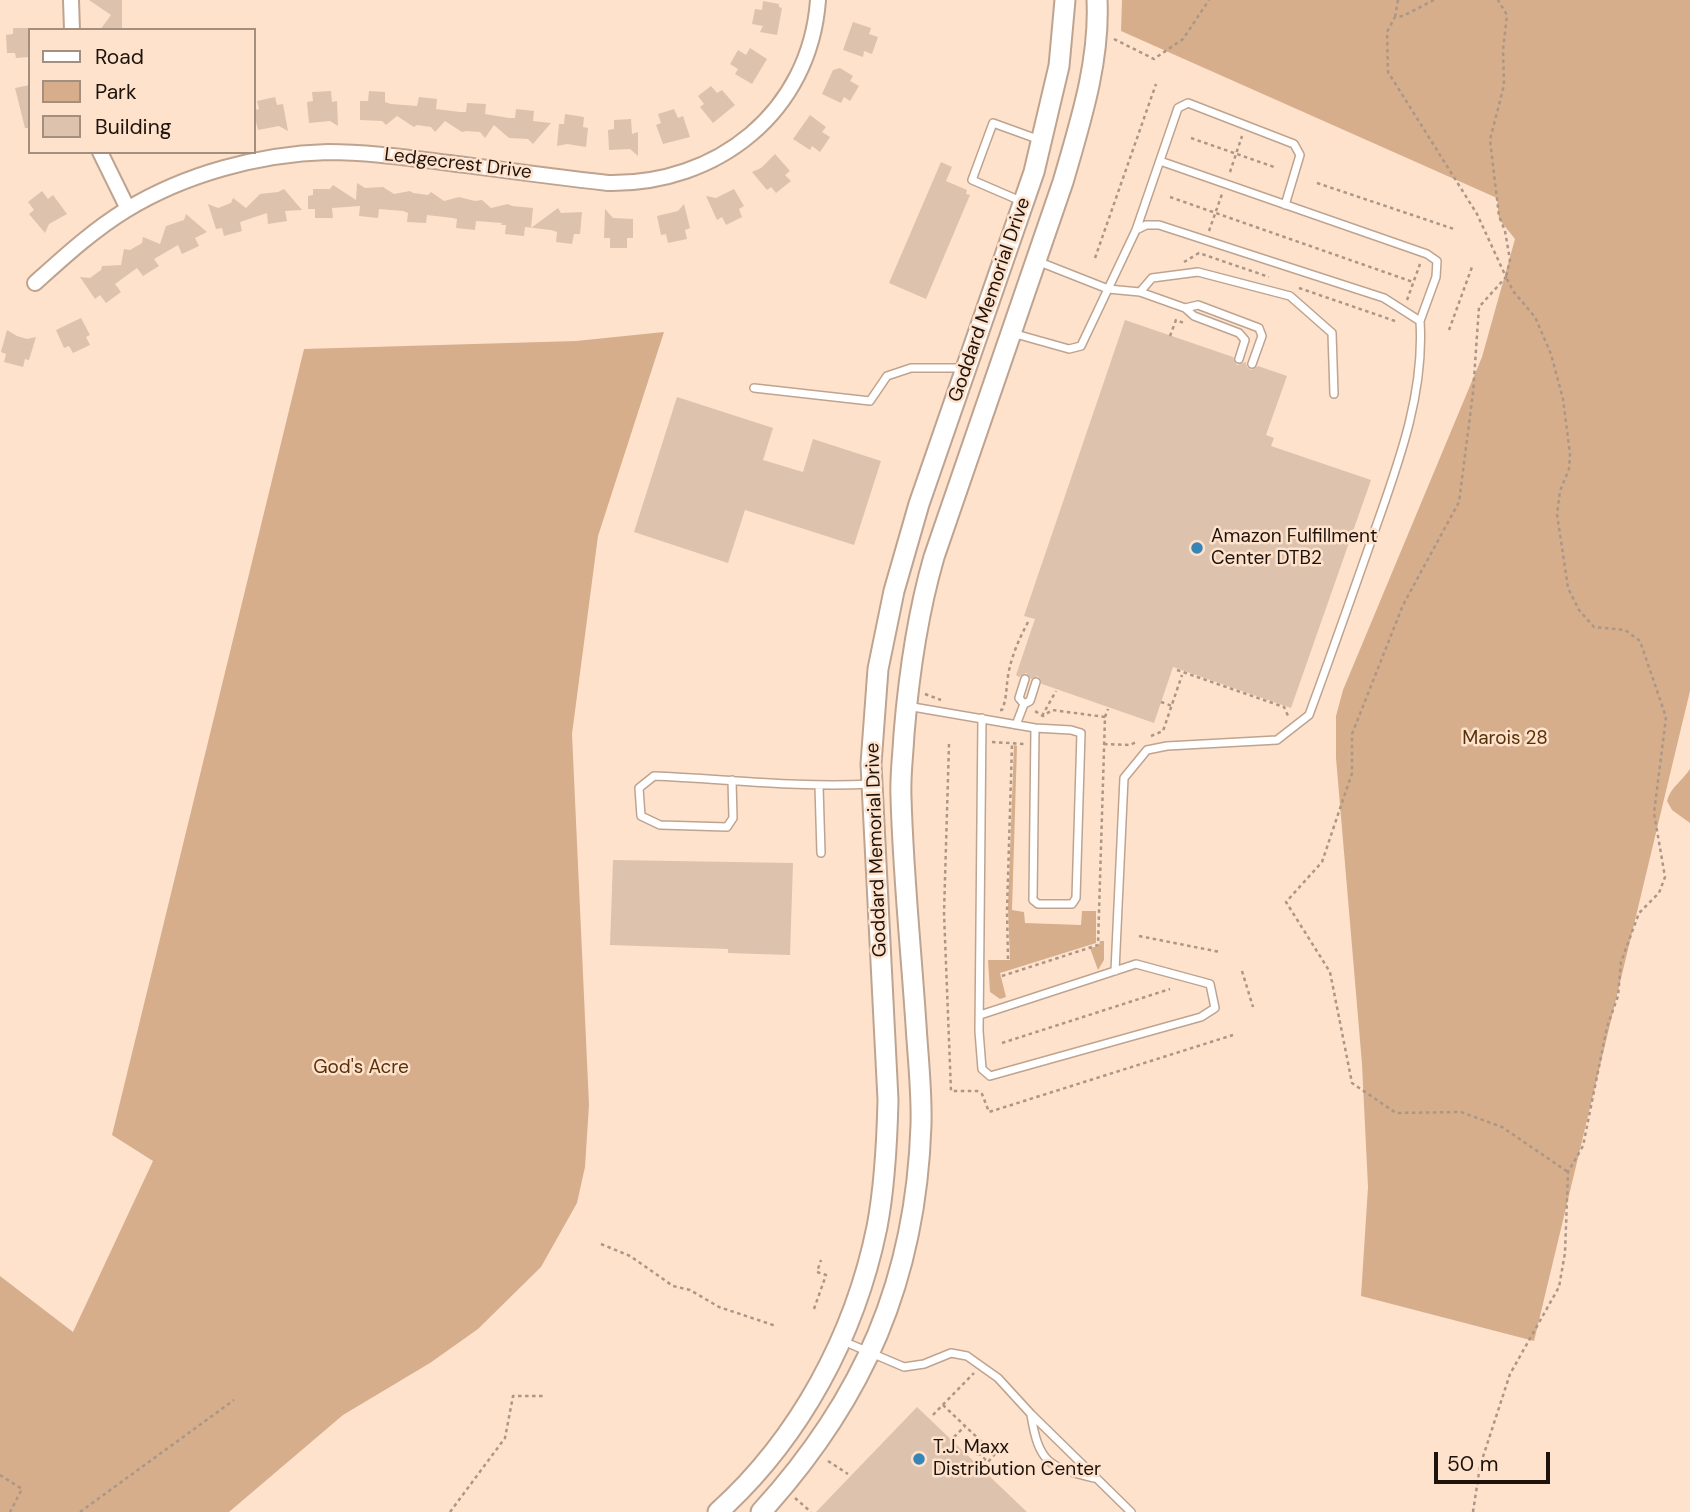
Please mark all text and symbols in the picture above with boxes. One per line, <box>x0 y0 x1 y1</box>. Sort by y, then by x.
legend <box>28 28 256 154</box>
text: Road <box>95 43 144 71</box>
text: Park <box>95 78 136 106</box>
text: Building <box>95 113 171 141</box>
street label: Ledgecrest Drive <box>383 144 533 184</box>
street label: Goddard Memorial Drive <box>944 195 1036 405</box>
place label: Amazon Fulfillment Center DTB2 <box>1211 526 1377 570</box>
marker: Amazon Fulfillment Center DTB2 <box>1189 540 1205 556</box>
park label: Marois 28 <box>1462 728 1548 750</box>
street label: Goddard Memorial Drive <box>862 742 892 958</box>
park label: God's Acre <box>313 1057 409 1079</box>
place label: T.J. Maxx Distribution Center <box>933 1437 1101 1481</box>
scale bar <box>1438 1438 1554 1482</box>
text: 50 m <box>1447 1450 1498 1478</box>
marker: T.J. Maxx Distribution Center <box>911 1451 927 1467</box>

